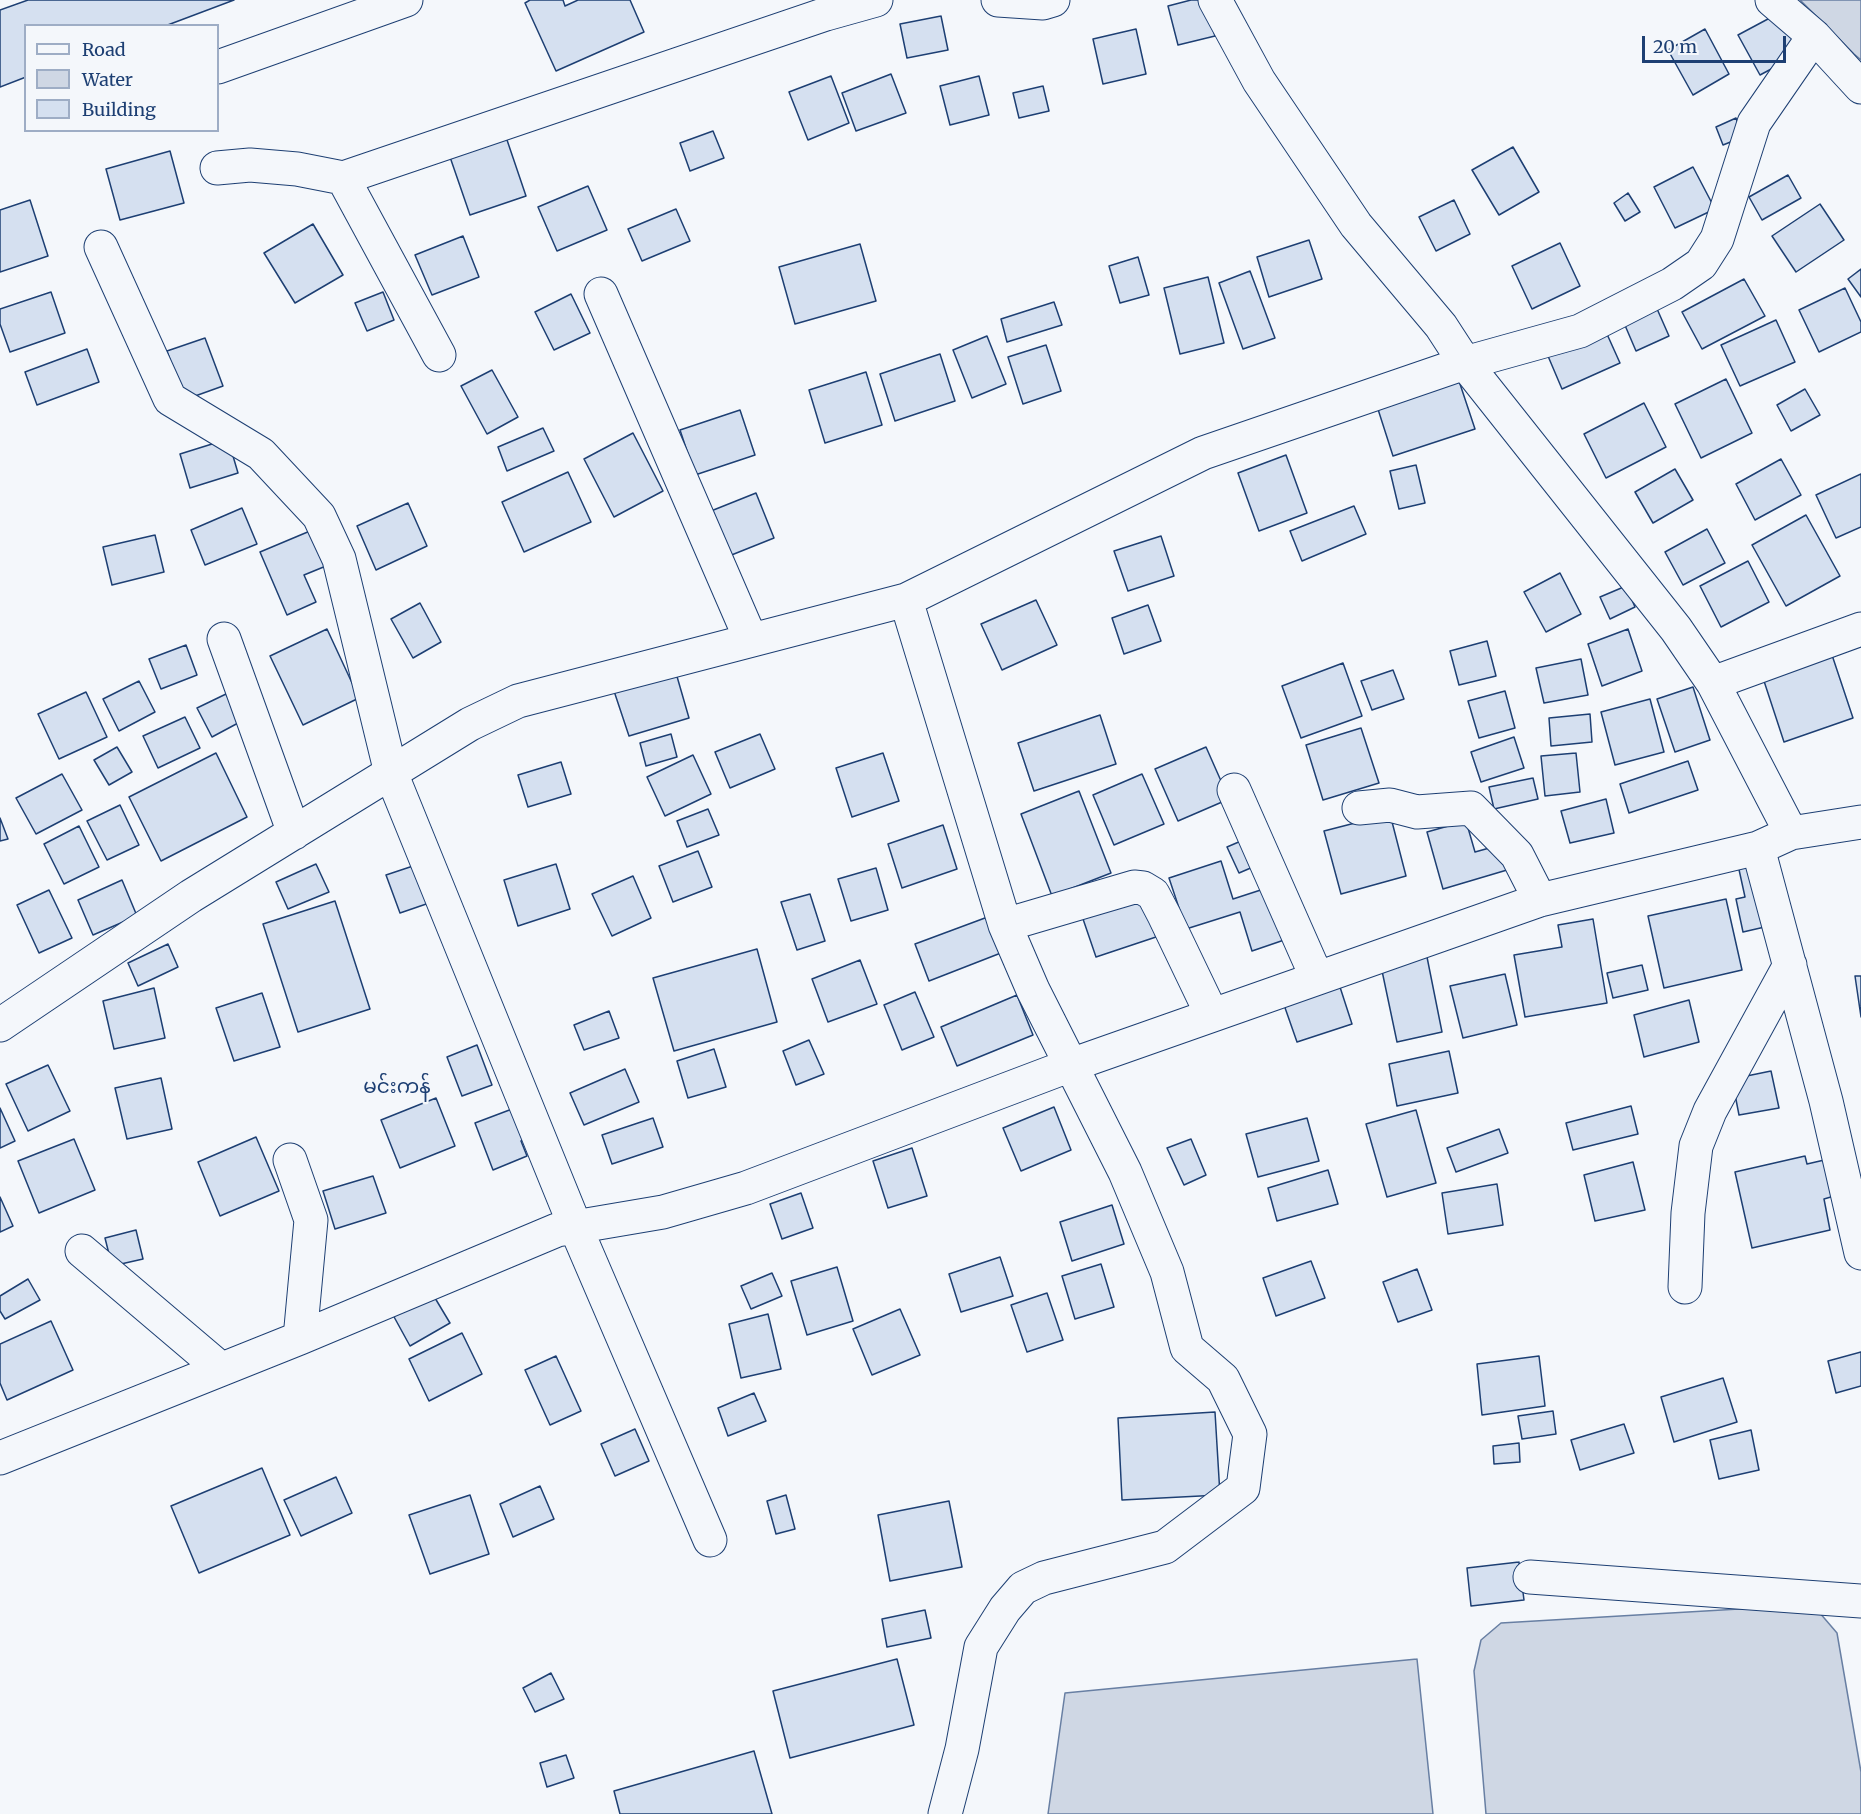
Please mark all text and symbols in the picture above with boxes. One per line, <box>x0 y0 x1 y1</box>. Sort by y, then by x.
legend <box>24 24 219 132</box>
scale bar <box>1645 24 1789 62</box>
text: 20 m <box>1653 35 1697 58</box>
text: Road <box>82 38 126 61</box>
text: Water <box>82 68 133 91</box>
text: Building <box>82 98 156 121</box>
district label: မင်းကန် <box>363 1075 431 1099</box>

